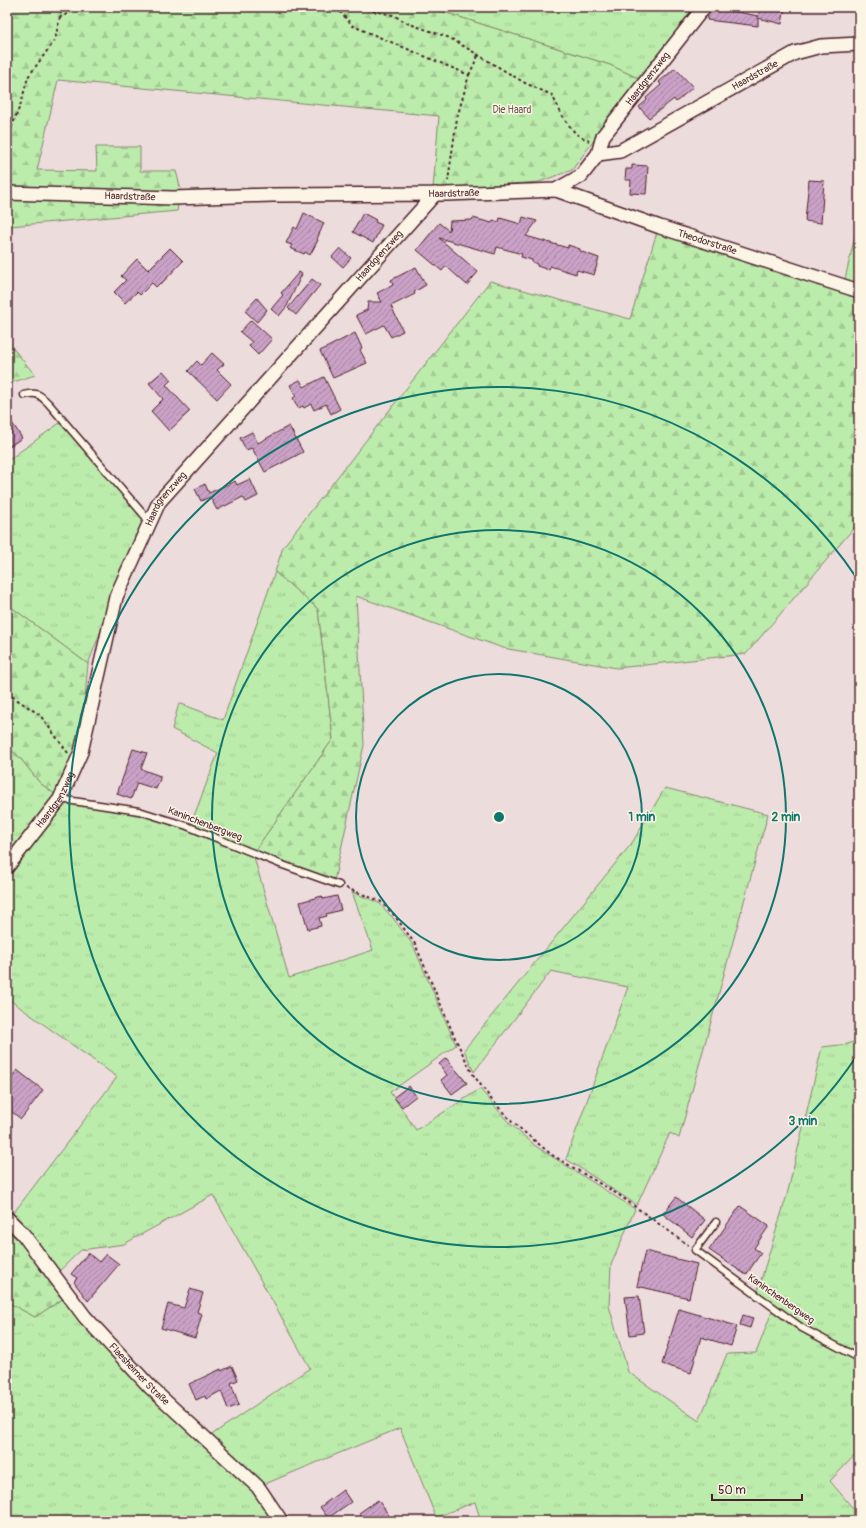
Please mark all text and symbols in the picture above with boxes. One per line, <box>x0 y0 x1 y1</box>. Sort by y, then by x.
street label: Haardgrenzweg <box>623 50 672 108</box>
street label: Haardstraße <box>730 58 780 93</box>
park label: Die Haard <box>492 104 532 116</box>
street label: Haardstraße <box>428 187 480 200</box>
street label: Haardstraße <box>104 190 156 203</box>
street label: Theodorstraße <box>676 227 738 257</box>
street label: Haardgrenzweg <box>353 228 405 284</box>
street label: Haardgrenzweg <box>143 469 189 528</box>
street label: Haardgrenzweg <box>33 770 77 831</box>
street label: Kaninchenbergweg <box>166 804 244 844</box>
centre of rings <box>492 810 506 824</box>
text: 1 min <box>629 810 656 825</box>
text: 2 min <box>772 810 801 825</box>
text: 3 min <box>789 1114 818 1129</box>
street label: Kaninchenbergweg <box>745 1272 817 1326</box>
street label: Flaesheimer Straße <box>106 1341 172 1408</box>
scale bar <box>712 1476 802 1502</box>
text: 50 m <box>718 1483 746 1498</box>

